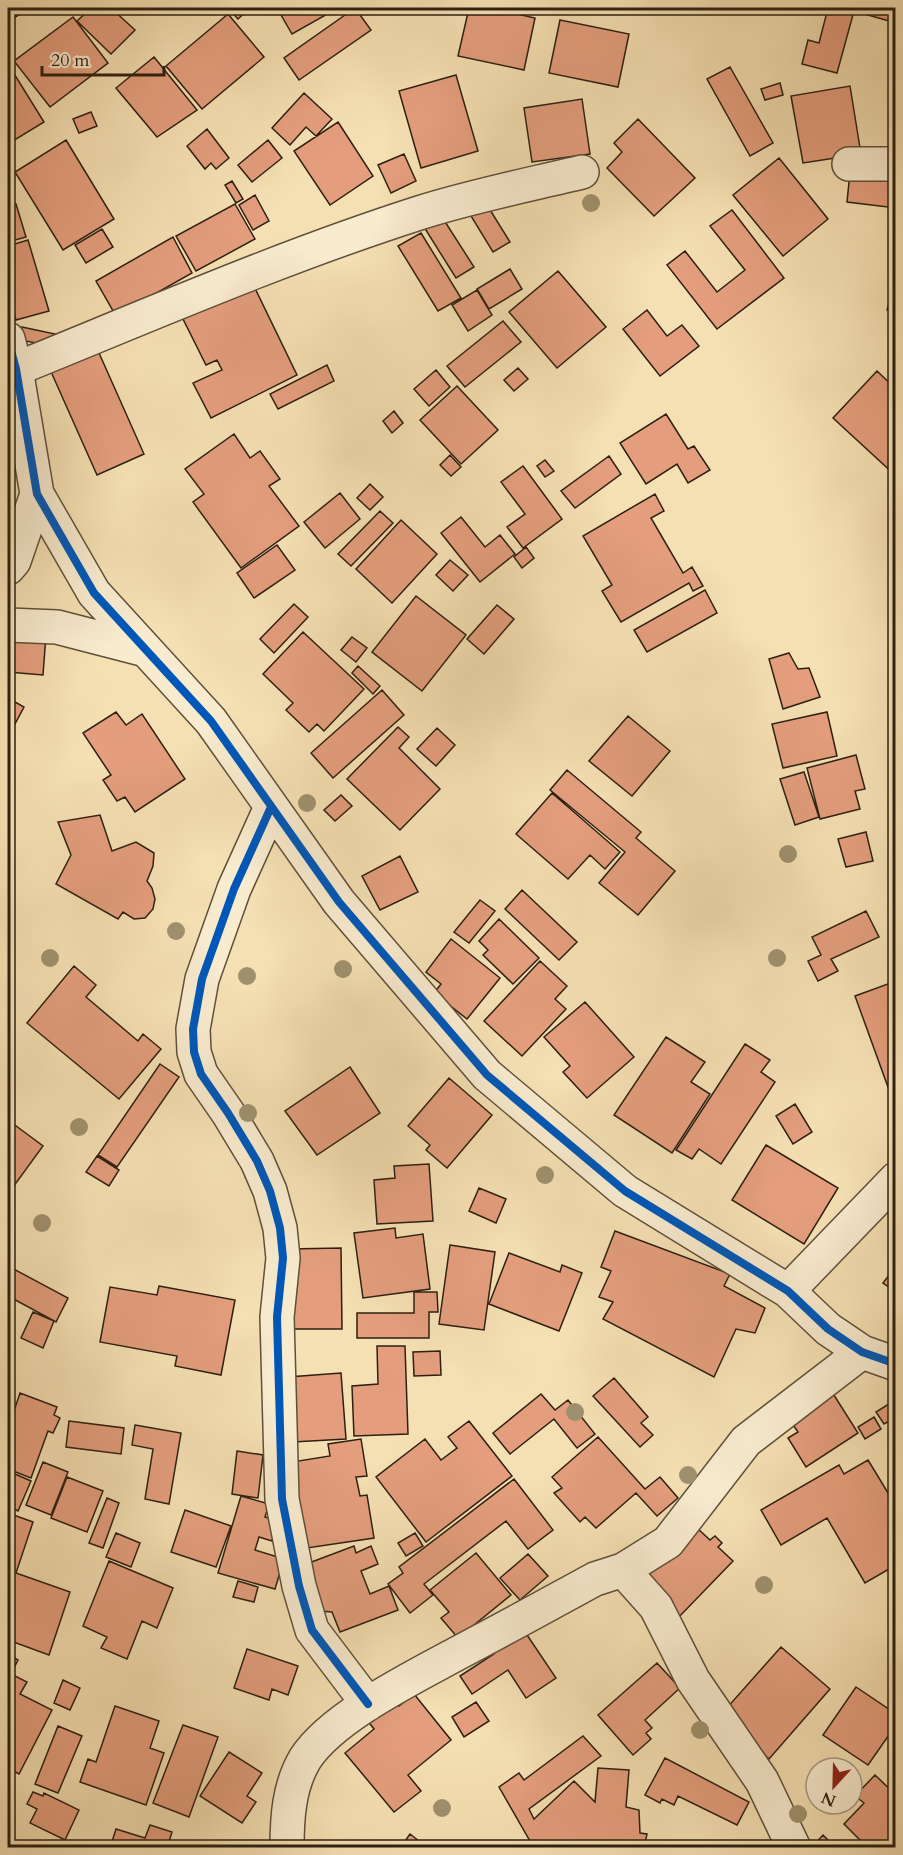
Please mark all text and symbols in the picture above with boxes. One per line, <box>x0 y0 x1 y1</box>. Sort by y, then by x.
scale bar <box>42 39 164 77</box>
text: 20 m <box>51 48 90 73</box>
north arrow <box>804 1756 864 1816</box>
text: N <box>818 1786 839 1812</box>

